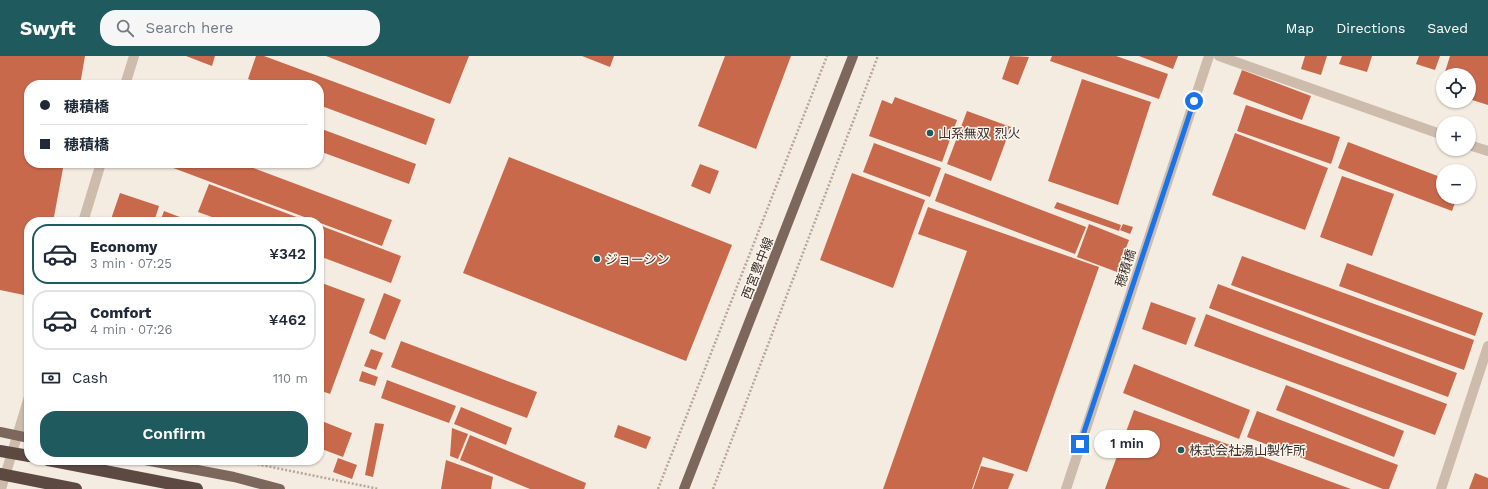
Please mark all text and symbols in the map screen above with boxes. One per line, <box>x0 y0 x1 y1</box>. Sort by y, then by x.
search box <box>100 10 380 46</box>
text: Swyft <box>20 17 76 40</box>
icon: search <box>114 17 136 39</box>
text: Search here <box>146 19 234 37</box>
text: Map <box>1286 20 1314 36</box>
text: Directions <box>1336 20 1405 36</box>
text: Saved <box>1427 20 1468 36</box>
map controls <box>1436 68 1476 204</box>
button: locate <box>1436 68 1476 108</box>
route start <box>1185 92 1203 110</box>
text: 穂積橋 <box>64 98 109 116</box>
button: + <box>1436 116 1476 156</box>
place label: 山系無双 烈火 <box>938 126 1020 141</box>
marker: 山系無双 烈火 <box>925 128 935 138</box>
text: 穂積橋 <box>64 136 109 154</box>
button: − <box>1436 164 1476 204</box>
street label: 西宮豊中線 <box>739 235 776 301</box>
icon: car <box>42 236 78 272</box>
text: Economy <box>90 238 157 256</box>
text: ¥342 <box>269 245 306 263</box>
street label: 穂積橋 <box>1112 247 1139 289</box>
place label: ジョーシン <box>605 252 670 267</box>
marker: ジョーシン <box>592 254 602 264</box>
text: 3 min · 07:25 <box>90 256 172 271</box>
icon: car <box>42 302 78 338</box>
text: Comfort <box>90 304 151 322</box>
text: ¥462 <box>269 311 306 329</box>
text: 4 min · 07:26 <box>90 322 173 337</box>
icon: cash <box>40 367 62 389</box>
text: Cash <box>72 369 108 387</box>
text: 110 m <box>273 371 308 386</box>
button: Confirm <box>40 411 308 457</box>
callout: 1 min <box>1094 430 1160 458</box>
route end <box>1071 435 1089 453</box>
text: 1 min <box>1110 436 1144 451</box>
place label: 株式会社湯山製作所 <box>1189 443 1306 458</box>
marker: 株式会社湯山製作所 <box>1176 445 1186 455</box>

